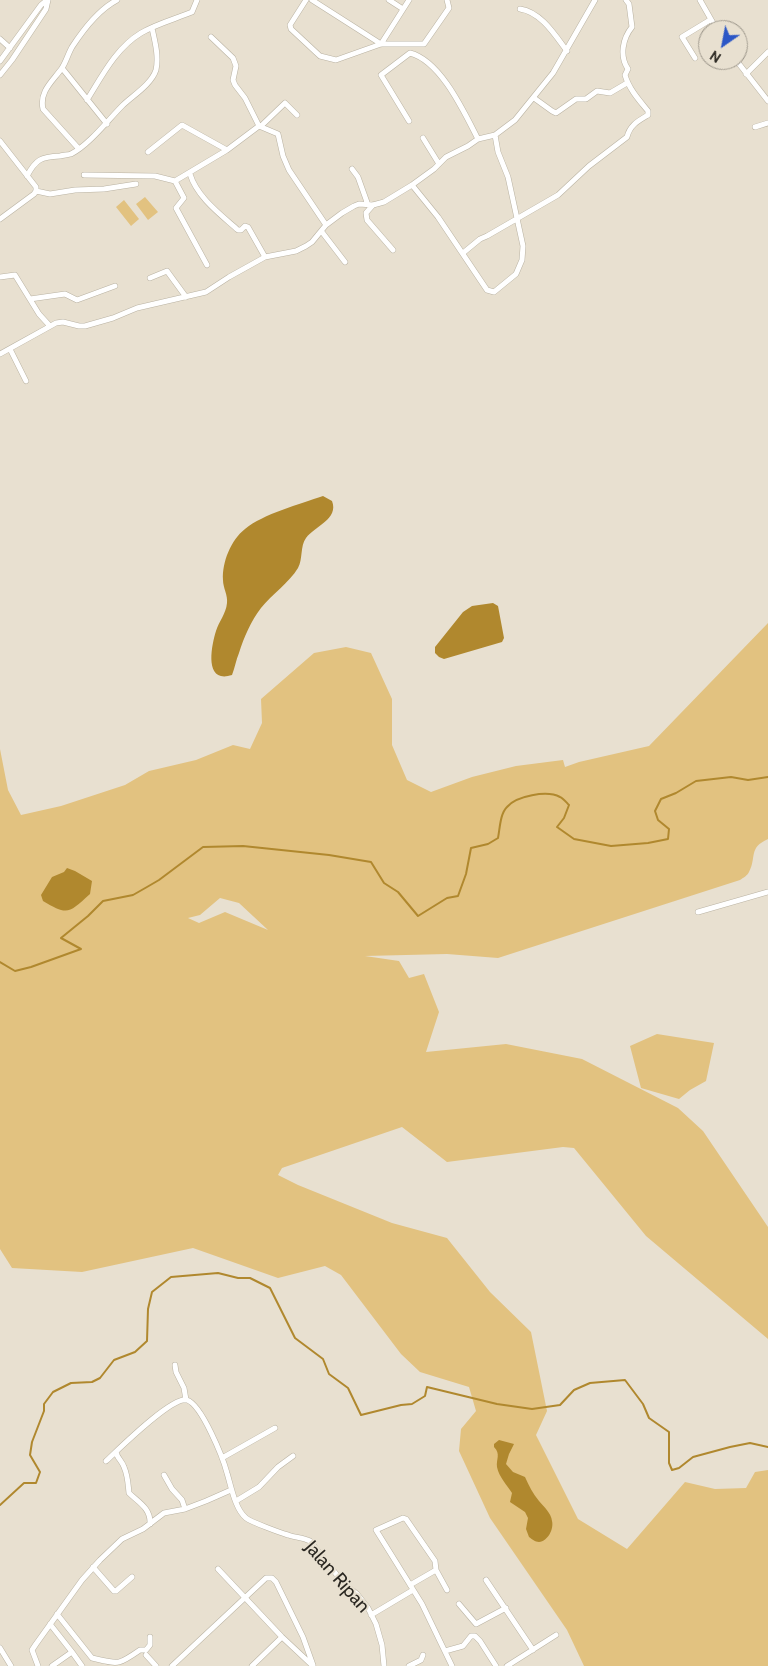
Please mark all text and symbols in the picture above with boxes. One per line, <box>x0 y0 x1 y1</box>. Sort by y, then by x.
north arrow <box>698 20 748 70</box>
text: N <box>706 46 724 67</box>
street label: Jalan Ripan <box>300 1536 374 1618</box>

